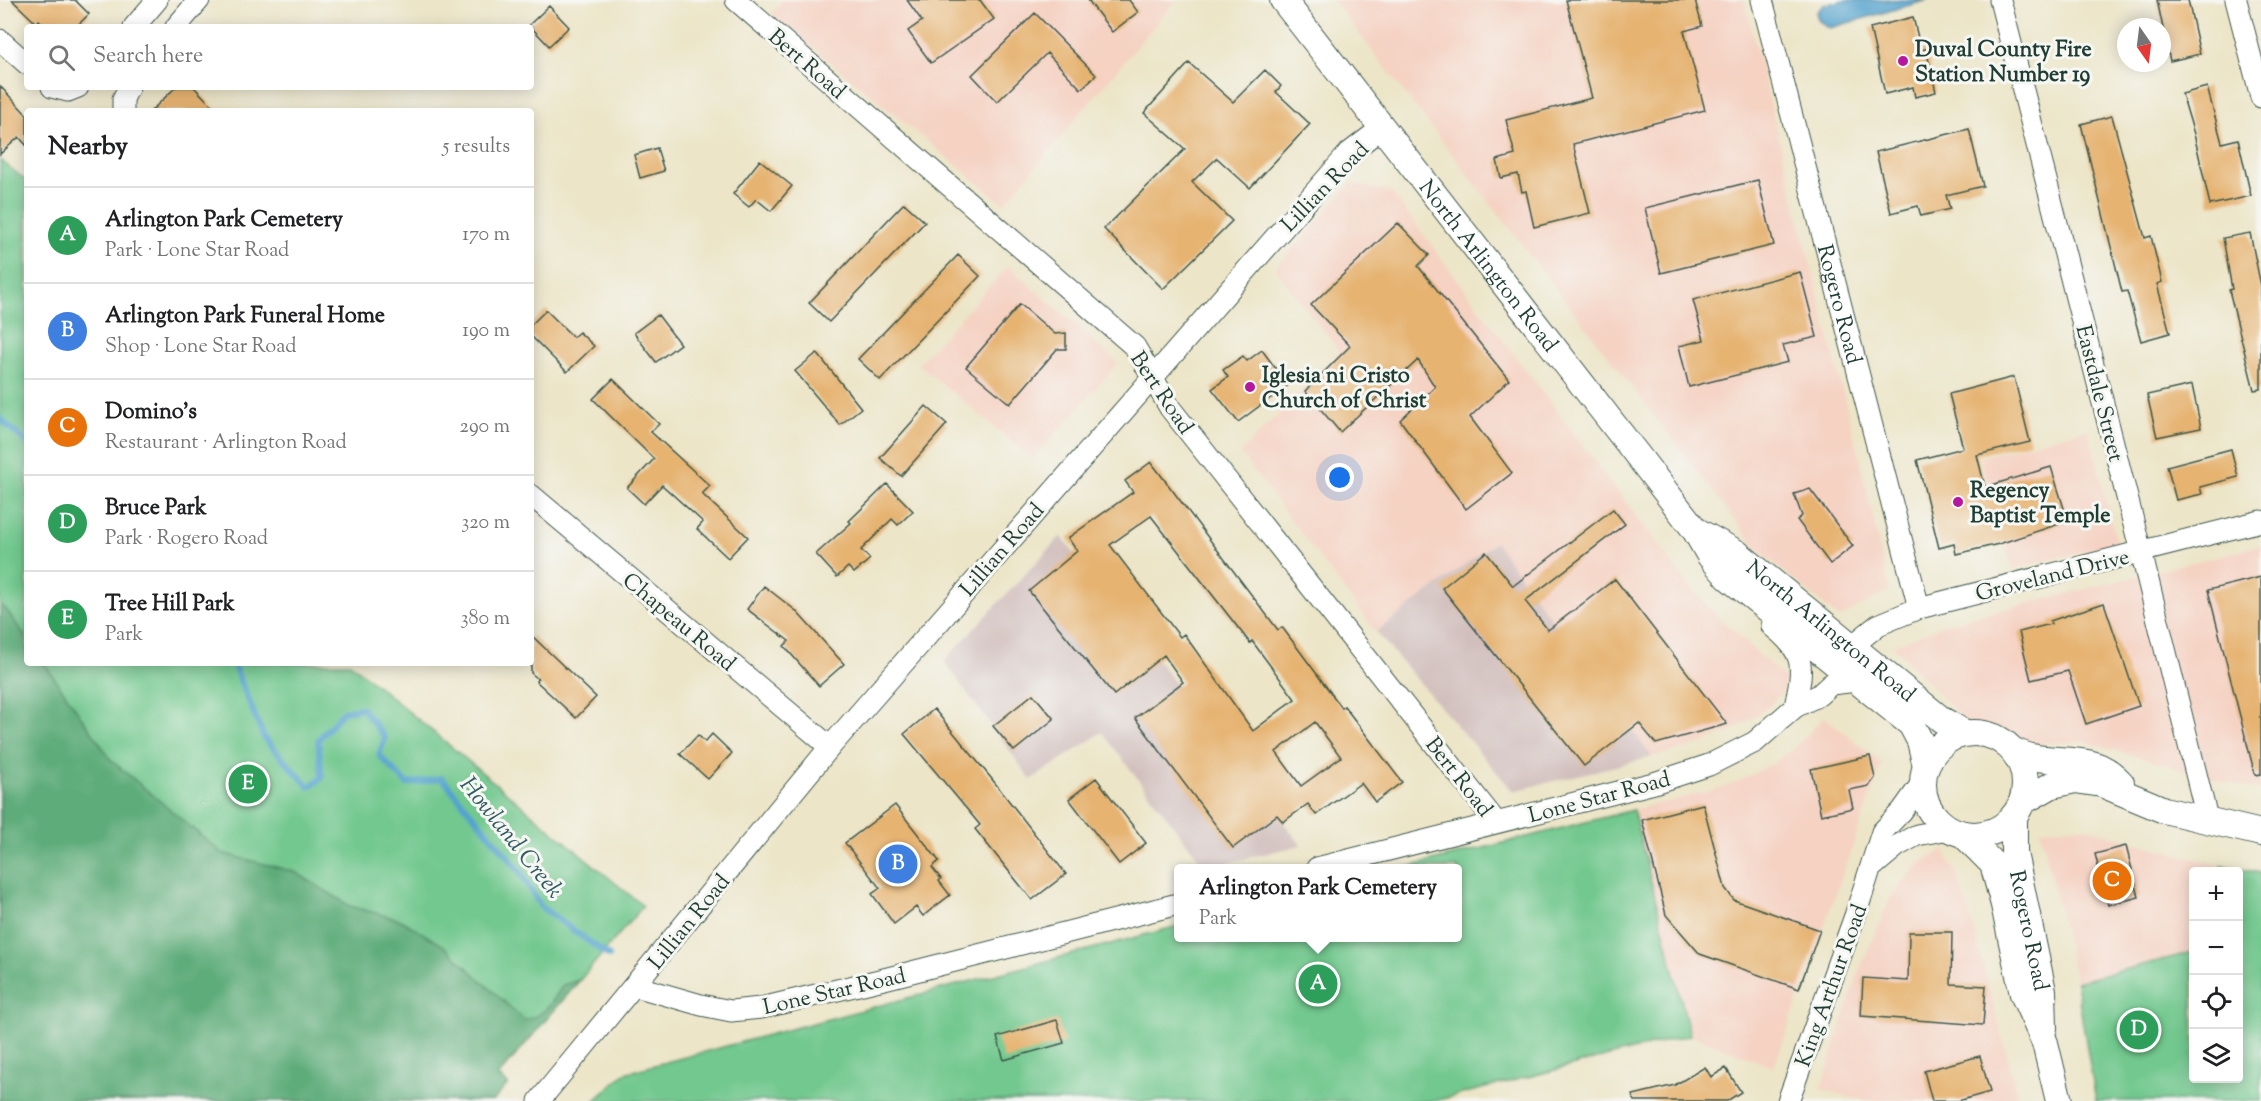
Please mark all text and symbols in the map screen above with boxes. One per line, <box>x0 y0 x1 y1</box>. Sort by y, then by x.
north arrow <box>2117 18 2171 72</box>
street label: Bert Road <box>760 22 852 108</box>
search box <box>24 24 534 90</box>
place label: Duval County Fire Station Number 19 <box>1915 35 2092 92</box>
icon: search <box>45 41 78 74</box>
text: Search here <box>93 41 203 73</box>
marker: Duval County Fire Station Number 19 <box>1896 54 1910 68</box>
text: Nearby <box>48 129 128 166</box>
text: 5 results <box>443 133 510 162</box>
street label: Lillian Road <box>1275 135 1378 241</box>
street label: North Arlington Road <box>1410 174 1564 360</box>
text: Arlington Park Cemetery <box>105 205 343 237</box>
text: A <box>59 221 76 250</box>
text: 170 m <box>462 221 510 250</box>
text: Park · Lone Star Road <box>105 237 289 266</box>
street label: Rogero Road <box>1807 241 1868 368</box>
text: Arlington Park Funeral Home <box>105 301 385 333</box>
text: B <box>61 317 74 346</box>
text: 190 m <box>462 317 510 346</box>
street label: Eastdale Street <box>2066 322 2131 466</box>
text: Shop · Lone Star Road <box>105 333 296 362</box>
street label: Bert Road <box>1121 346 1200 442</box>
place label: Iglesia ni Cristo Church of Christ <box>1262 361 1427 418</box>
marker: Iglesia ni Cristo Church of Christ <box>1243 380 1257 394</box>
text: Domino's <box>105 397 197 429</box>
text: C <box>59 413 76 442</box>
text: 290 m <box>460 413 510 442</box>
text: Restaurant · Arlington Road <box>105 429 347 458</box>
your location <box>1325 463 1354 492</box>
place label: Regency Baptist Temple <box>1970 476 2111 533</box>
text: Bruce Park <box>105 493 207 525</box>
marker: Regency Baptist Temple <box>1951 495 1965 509</box>
street label: Lillian Road <box>953 497 1053 605</box>
text: D <box>60 509 75 538</box>
text: 320 m <box>461 509 510 538</box>
text: Park · Rogero Road <box>105 525 268 554</box>
street label: Groveland Drive <box>1972 542 2133 612</box>
street label: North Arlington Road <box>1738 553 1922 711</box>
street label: Chapeau Road <box>614 566 742 680</box>
text: Tree Hill Park <box>105 589 235 621</box>
text: E <box>61 605 74 634</box>
text: 380 m <box>461 605 510 634</box>
text: Park <box>105 621 143 650</box>
street label: Bert Road <box>1416 731 1499 825</box>
pin: E <box>228 762 268 806</box>
street label: Lone Star Road <box>1525 765 1674 833</box>
water label: Howland Creek <box>451 770 570 907</box>
pin: B <box>878 842 918 886</box>
pin: C <box>2092 858 2132 904</box>
popup <box>1174 864 1462 942</box>
map controls <box>2189 867 2243 1083</box>
button: + <box>2189 867 2243 921</box>
street label: Lillian Road <box>642 868 739 978</box>
street label: Rogero Road <box>1999 868 2056 994</box>
text: Arlington Park Cemetery <box>1199 873 1437 905</box>
street label: King Arthur Road <box>1788 900 1877 1072</box>
text: Park <box>1199 905 1237 934</box>
button: − <box>2189 921 2243 975</box>
street label: Lone Star Road <box>760 961 909 1025</box>
pin: A <box>1298 962 1338 1006</box>
button: locate <box>2189 975 2243 1029</box>
pin: D <box>2120 1008 2158 1052</box>
button: layers <box>2189 1029 2243 1083</box>

